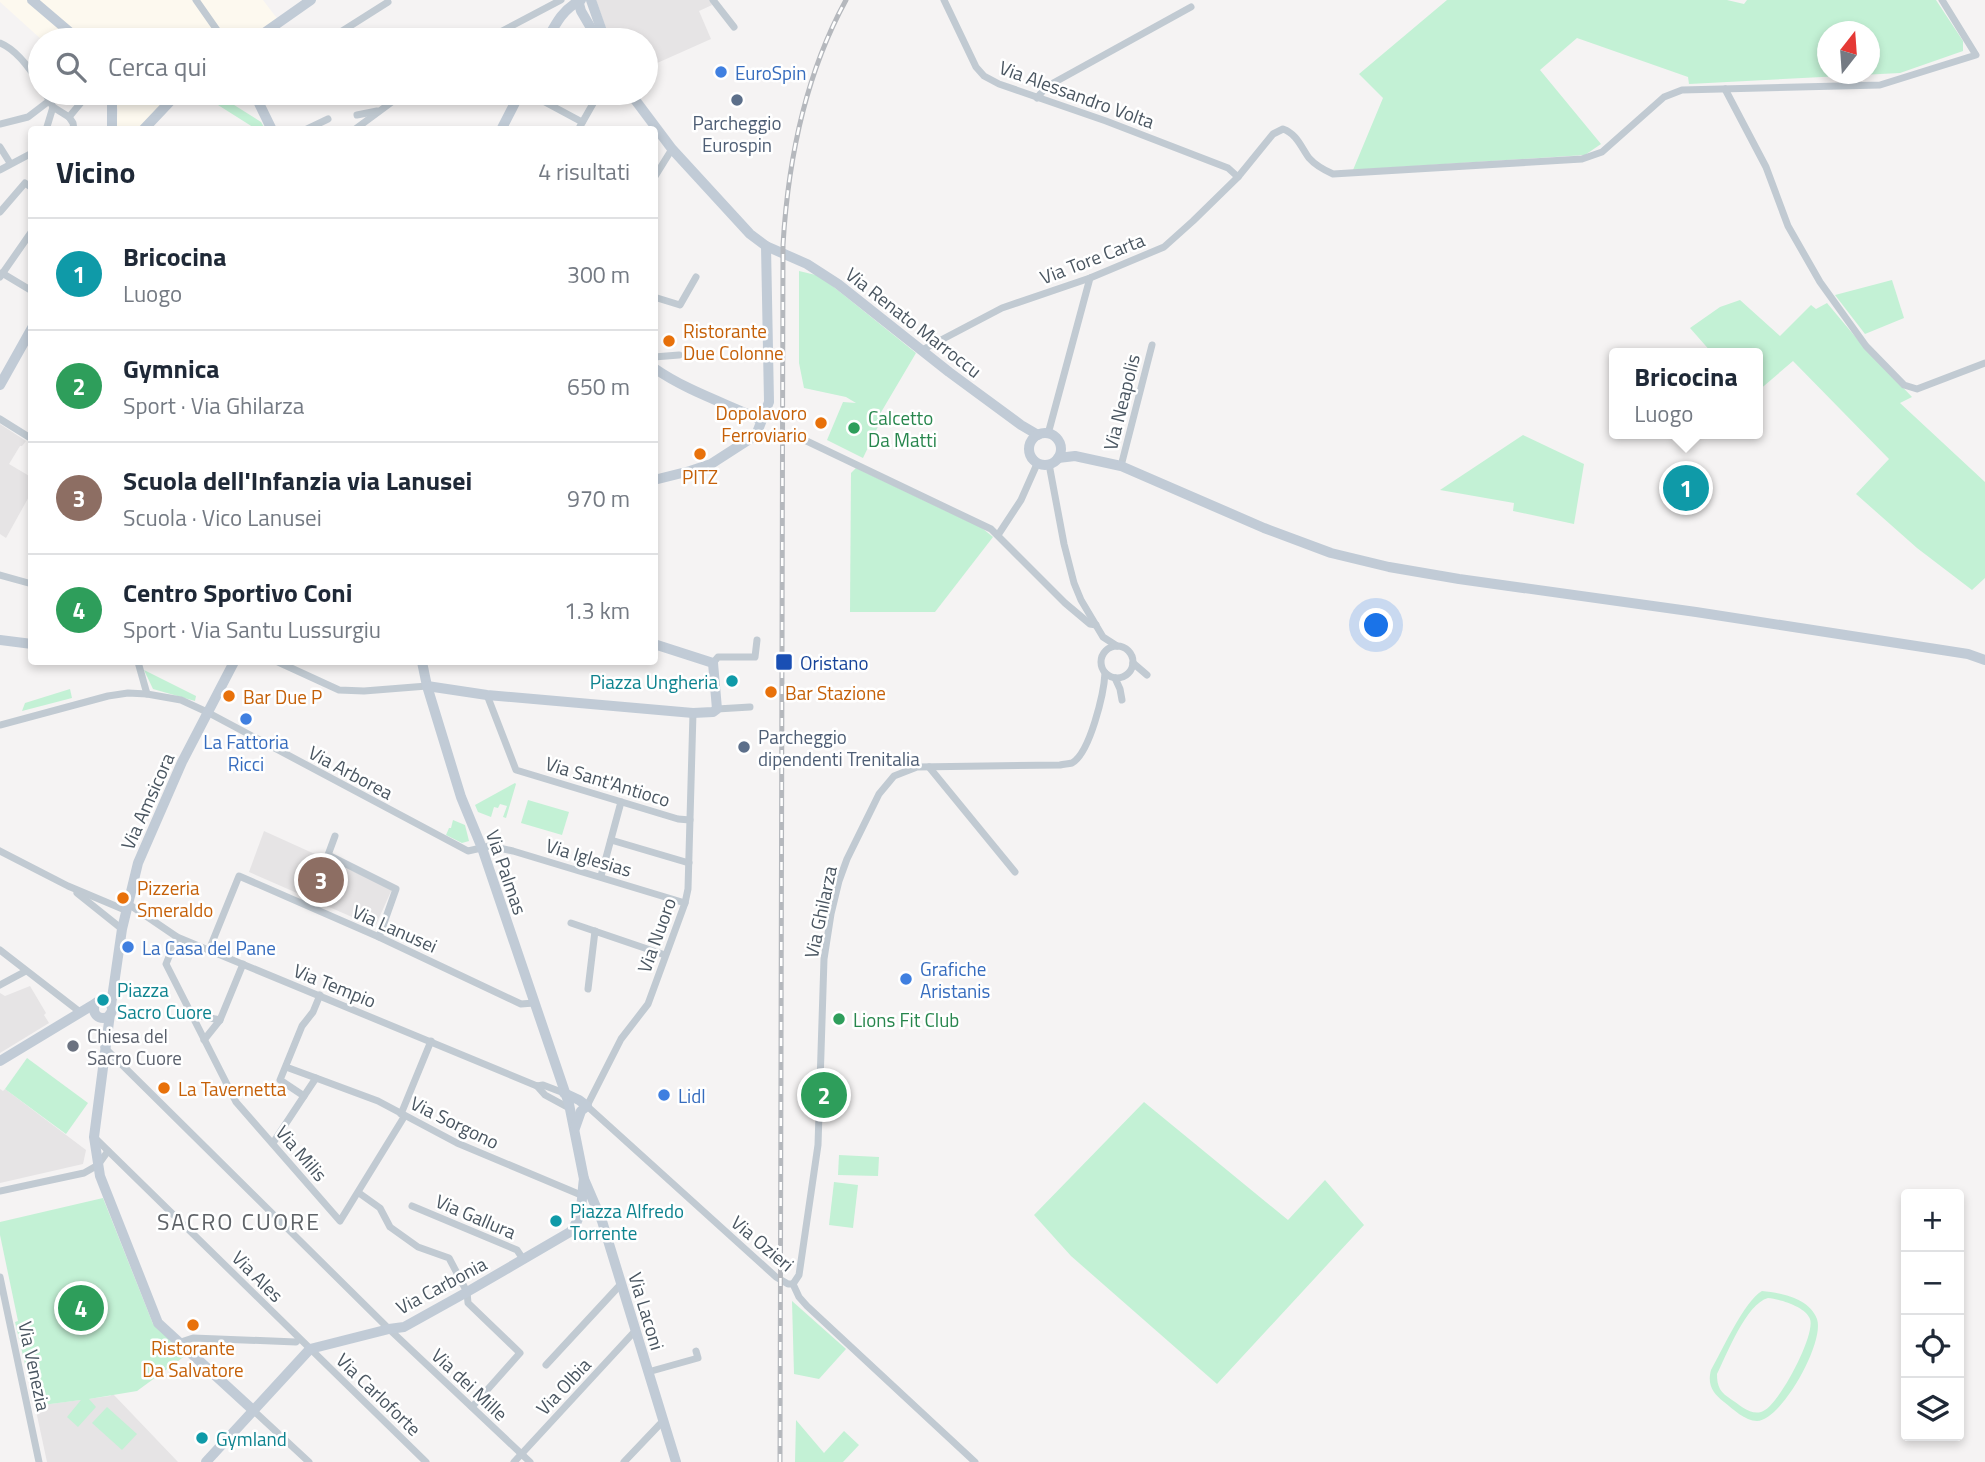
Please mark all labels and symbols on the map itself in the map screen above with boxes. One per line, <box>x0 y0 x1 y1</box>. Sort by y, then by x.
north arrow <box>1817 21 1880 84</box>
street label: Via Alessandro Volta <box>995 52 1159 136</box>
place label: EuroSpin <box>735 58 806 87</box>
marker: EuroSpin <box>713 64 729 80</box>
marker: Parcheggio Eurospin <box>729 92 745 108</box>
place label: Parcheggio Eurospin <box>693 108 781 159</box>
street label: Via Tore Carta <box>1035 225 1149 291</box>
street label: Via Renato Marroccu <box>840 260 988 384</box>
place label: Ristorante Due Colonne <box>683 316 784 367</box>
marker: Ristorante Due Colonne <box>661 333 677 349</box>
street label: Via Neapolis <box>1095 351 1147 453</box>
place label: Dopolavoro Ferroviario <box>715 398 807 449</box>
place label: Calcetto Da Matti <box>868 403 937 454</box>
marker: Dopolavoro Ferroviario <box>813 415 829 431</box>
marker: Calcetto Da Matti <box>846 420 862 436</box>
marker: PITZ <box>692 446 708 462</box>
place label: PITZ <box>682 462 718 491</box>
pin: 1 <box>1663 462 1709 514</box>
your location <box>1359 608 1393 642</box>
place label: Oristano <box>800 648 869 677</box>
marker: Oristano <box>774 652 794 672</box>
place label: Piazza Ungheria <box>590 667 718 696</box>
marker: Piazza Ungheria <box>724 673 740 689</box>
place label: Bar Stazione <box>785 678 886 707</box>
place label: Bar Due P <box>243 682 322 711</box>
marker: Bar Stazione <box>763 684 779 700</box>
marker: Bar Due P <box>221 688 237 704</box>
marker: La Fattoria Ricci <box>238 711 254 727</box>
place label: Parcheggio dipendenti Trenitalia <box>758 722 920 773</box>
place label: La Fattoria Ricci <box>203 727 289 778</box>
street label: Via Arborea <box>303 738 399 807</box>
marker: Parcheggio dipendenti Trenitalia <box>736 739 752 755</box>
street label: Via Amsicora <box>113 747 181 854</box>
street label: Via Sant'Antioco <box>542 748 674 814</box>
street label: Via Palmas <box>479 826 535 919</box>
street label: Via Iglesias <box>542 830 636 884</box>
pin: 3 <box>298 854 344 906</box>
street label: Via Ghilarza <box>796 863 844 961</box>
place label: Pizzeria Smeraldo <box>137 873 213 924</box>
marker: Pizzeria Smeraldo <box>115 890 131 906</box>
street label: Via Nuoro <box>629 893 683 977</box>
street label: Via Lanusei <box>348 896 442 960</box>
place label: La Casa del Pane <box>142 933 276 962</box>
marker: La Casa del Pane <box>120 939 136 955</box>
place label: Grafiche Aristanis <box>920 954 990 1005</box>
street label: Via Tempio <box>289 955 381 1015</box>
marker: Grafiche Aristanis <box>898 971 914 987</box>
place label: Piazza Sacro Cuore <box>117 975 212 1026</box>
marker: Piazza Sacro Cuore <box>95 992 111 1008</box>
place label: Lions Fit Club <box>853 1005 959 1034</box>
marker: Lions Fit Club <box>831 1011 847 1027</box>
place label: Chiesa del Sacro Cuore <box>87 1021 182 1072</box>
marker: Chiesa del Sacro Cuore <box>65 1038 81 1054</box>
pin: 2 <box>801 1069 847 1121</box>
place label: La Tavernetta <box>178 1074 287 1103</box>
marker: La Tavernetta <box>156 1080 172 1096</box>
place label: Lidl <box>678 1081 706 1110</box>
marker: Lidl <box>656 1087 672 1103</box>
street label: Via Sorgono <box>406 1088 504 1156</box>
street label: Via Milis <box>269 1118 335 1188</box>
street label: Via Gallura <box>431 1186 521 1246</box>
place label: Piazza Alfredo Torrente <box>570 1196 684 1247</box>
district label: SACRO CUORE <box>157 1204 321 1239</box>
street label: Via Ozieri <box>725 1208 801 1278</box>
marker: Piazza Alfredo Torrente <box>548 1213 564 1229</box>
street label: Via Ales <box>225 1243 291 1309</box>
street label: Via Carbonia <box>390 1249 492 1321</box>
street label: Via Laconi <box>621 1268 673 1354</box>
pin: 4 <box>58 1282 104 1334</box>
marker: Ristorante Da Salvatore <box>185 1317 201 1333</box>
street label: Via Venezia <box>11 1318 59 1414</box>
place label: Ristorante Da Salvatore <box>142 1333 244 1384</box>
street label: Via dei Mille <box>425 1341 515 1427</box>
street label: Via Carloforte <box>330 1346 428 1442</box>
street label: Via Olbia <box>529 1350 598 1421</box>
place label: Gymland <box>216 1424 287 1453</box>
marker: Gymland <box>194 1430 210 1446</box>

